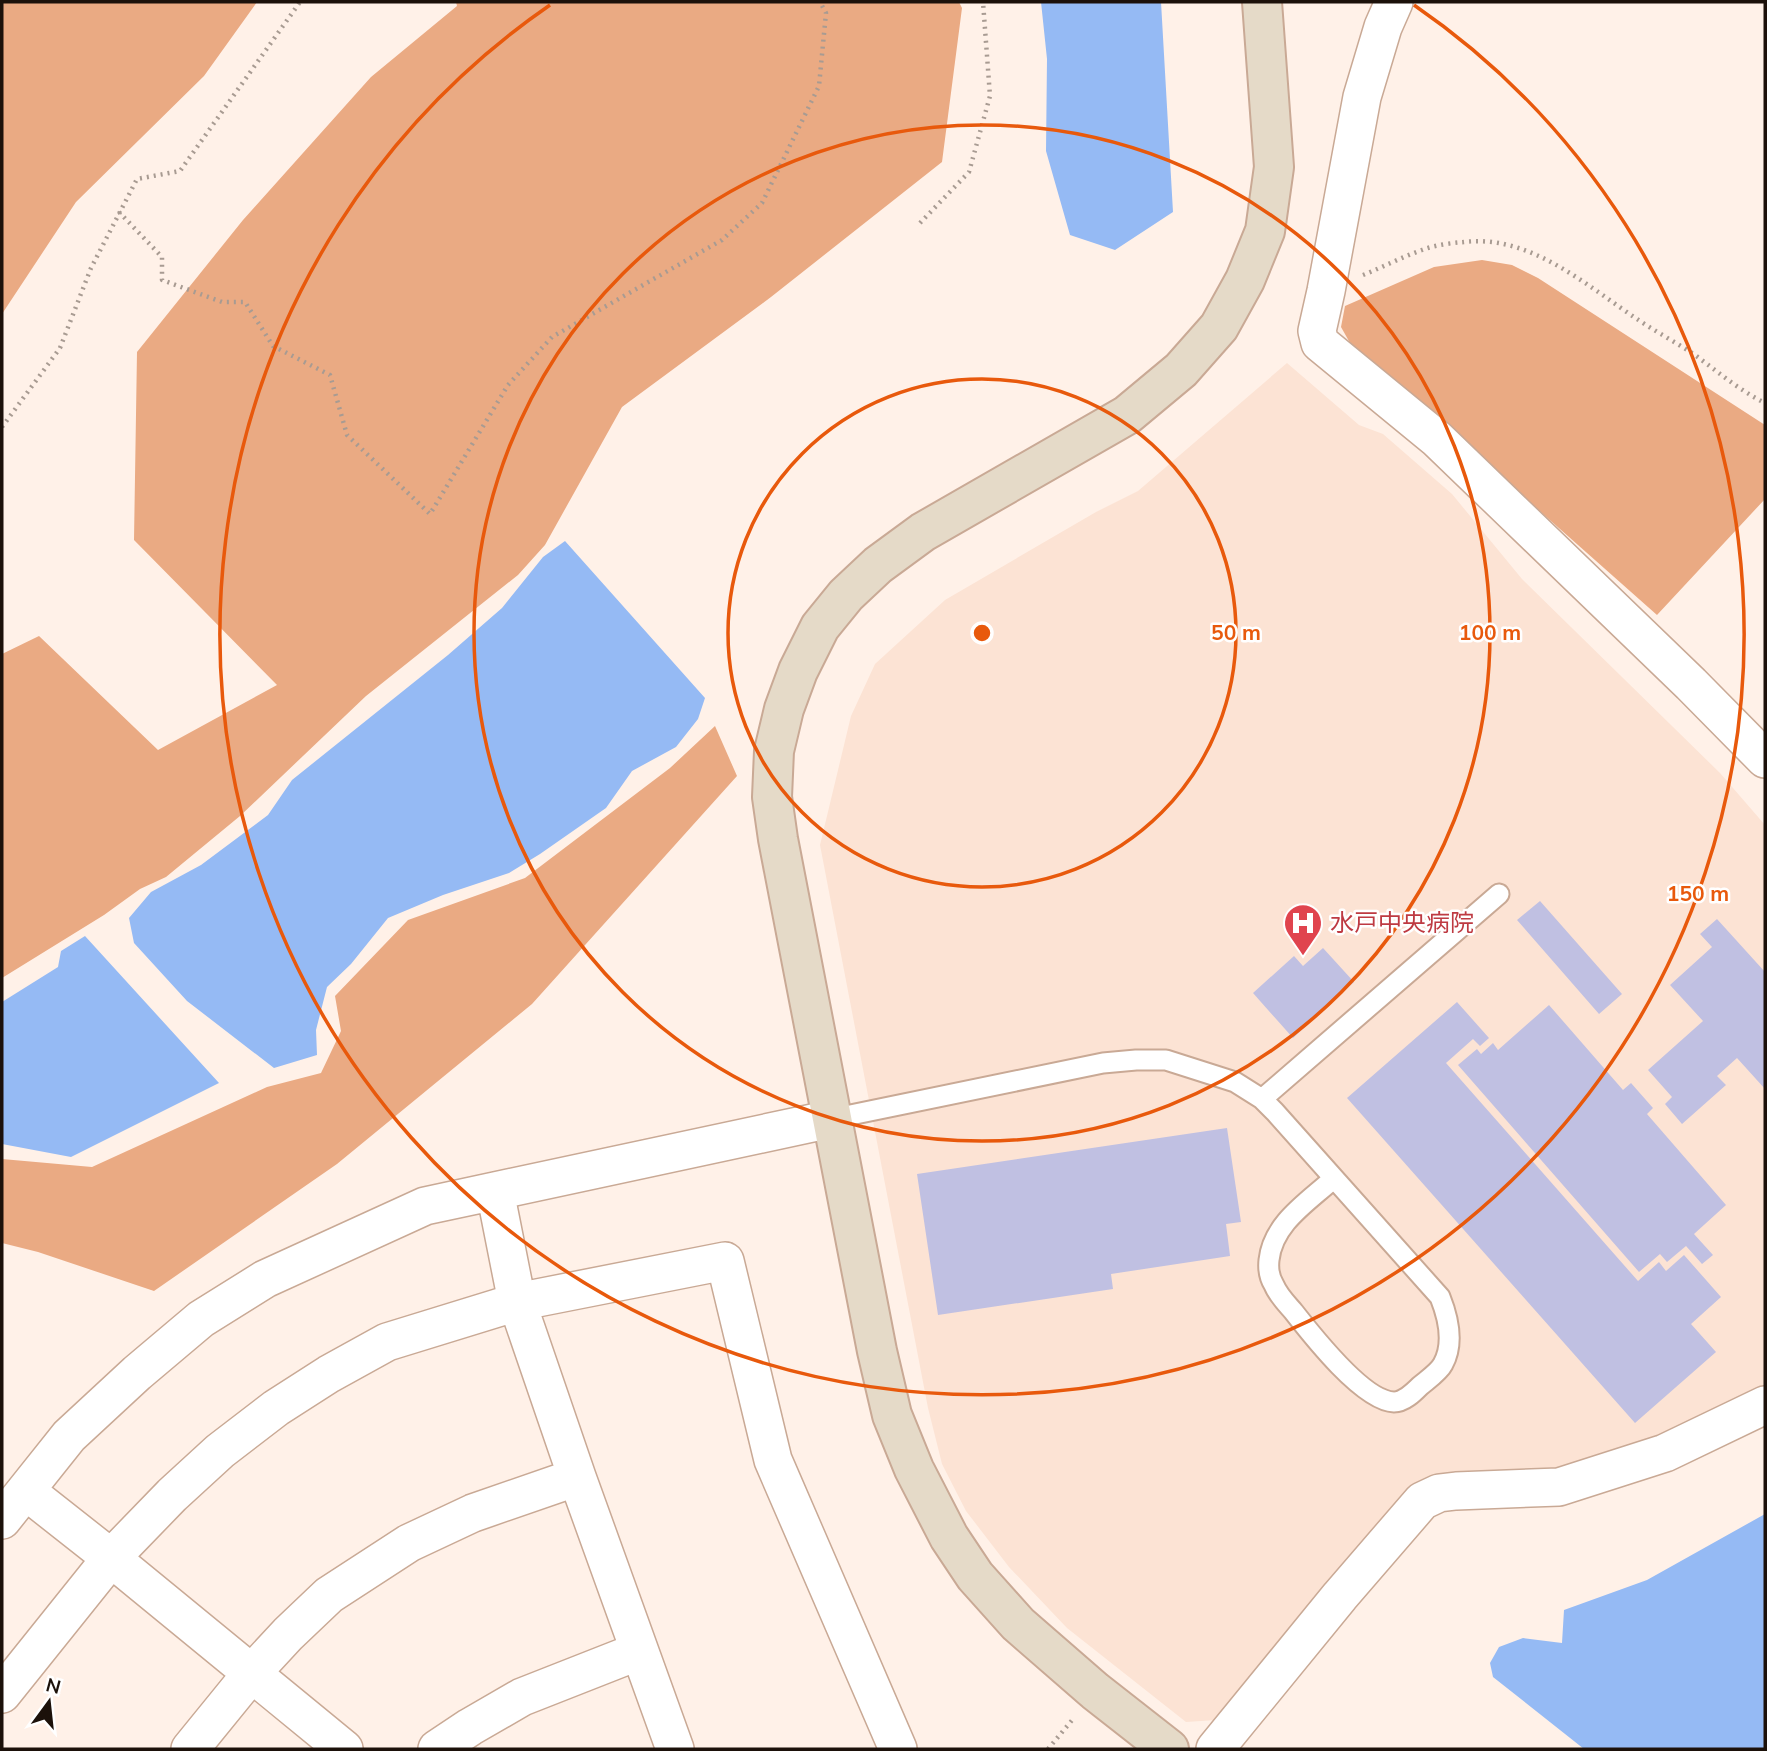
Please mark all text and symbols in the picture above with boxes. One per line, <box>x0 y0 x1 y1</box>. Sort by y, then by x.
text: 50 m <box>1211 619 1261 645</box>
text: 100 m <box>1459 619 1521 645</box>
centre of rings <box>970 621 994 645</box>
text: 150 m <box>1667 880 1729 906</box>
hospital icon: 水戸中央病院 <box>1282 902 1324 957</box>
place label: 水戸中央病院 <box>1330 907 1474 937</box>
north arrow <box>14 1667 84 1737</box>
text: N <box>43 1672 63 1699</box>

